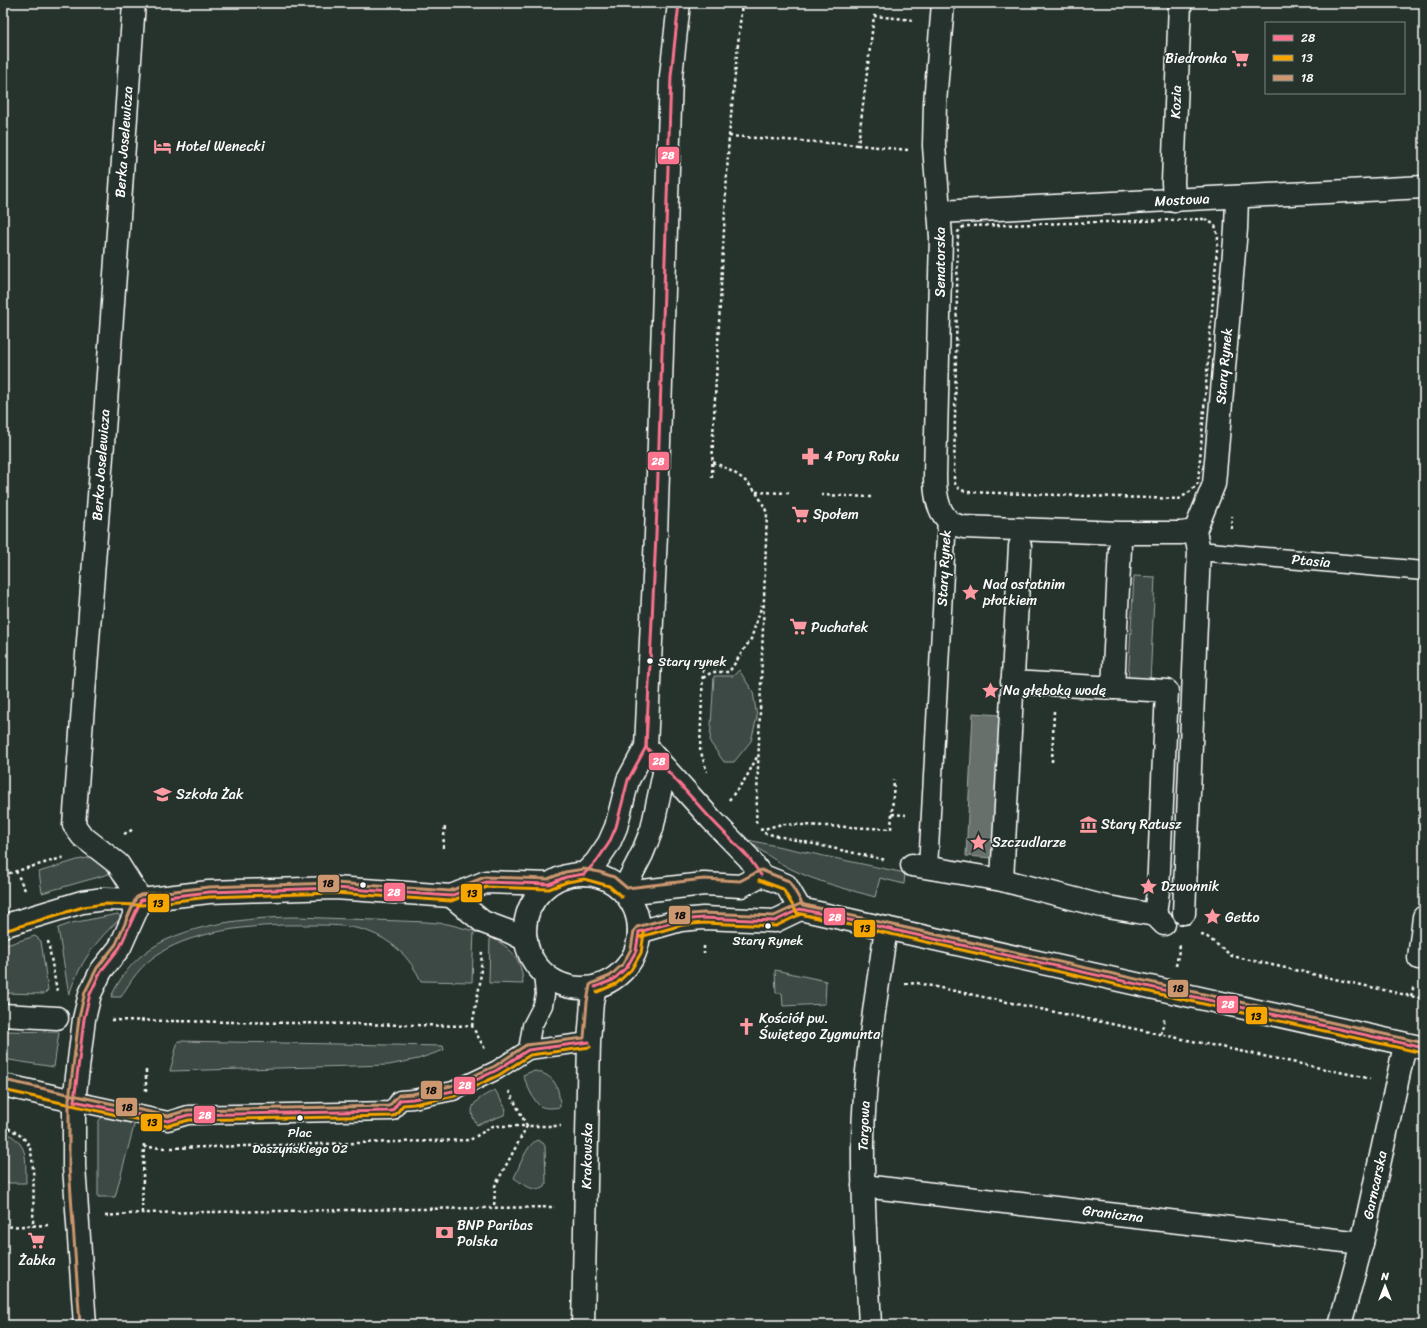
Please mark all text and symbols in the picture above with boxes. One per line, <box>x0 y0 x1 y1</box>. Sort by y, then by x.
legend <box>1265 22 1405 94</box>
text: 28 <box>1301 27 1315 49</box>
place label: Biedronka <box>1165 46 1227 71</box>
text: 13 <box>1301 47 1313 69</box>
supermarket icon: Biedronka <box>1230 48 1250 68</box>
text: 18 <box>1301 67 1313 89</box>
street label: Berka Joselewicza <box>108 85 140 199</box>
street label: Kozia <box>1163 85 1189 119</box>
place label: Hotel Wenecki <box>176 134 266 159</box>
hotel icon: Hotel Wenecki <box>153 136 173 156</box>
line badge: 28 <box>657 146 680 165</box>
text: 28 <box>661 146 675 165</box>
street label: Mostowa <box>1154 186 1210 214</box>
street label: Senatorska <box>928 227 953 297</box>
street label: Stary Rynek <box>1208 327 1240 405</box>
street label: Berka Joselewicza <box>85 408 117 522</box>
place label: 4 Pory Roku <box>824 444 900 469</box>
pharmacy icon: 4 Pory Roku <box>801 446 821 466</box>
line badge: 28 <box>647 451 670 471</box>
text: 28 <box>651 452 665 471</box>
place label: Społem <box>813 502 859 527</box>
supermarket icon: Społem <box>790 504 810 524</box>
street label: Stary Rynek <box>930 529 958 607</box>
street label: Ptasia <box>1290 547 1332 575</box>
place label: Nad ostatnim płotkiem <box>982 572 1065 613</box>
place icon: Nad ostatnim płotkiem <box>960 582 980 602</box>
place label: Puchatek <box>811 615 869 640</box>
supermarket icon: Puchatek <box>788 617 808 637</box>
place label: Stary rynek <box>658 650 727 673</box>
marker: Stary rynek <box>645 656 655 666</box>
place label: Na głęboką wodę <box>1003 678 1106 703</box>
place icon: Na głęboką wodę <box>980 680 1000 700</box>
line badge: 28 <box>648 752 670 771</box>
text: 28 <box>652 752 666 771</box>
place label: Szkoła Żak <box>176 782 244 807</box>
school or university icon: Szkoła Żak <box>153 784 173 804</box>
place label: Stary Ratusz <box>1101 812 1182 837</box>
museum icon: Stary Ratusz <box>1078 814 1098 834</box>
place label: Szczudlarze <box>992 830 1066 855</box>
place icon: Szczudlarze <box>969 832 989 852</box>
line badge: 18 <box>317 874 340 893</box>
text: 18 <box>322 874 334 893</box>
place label: Dzwonnik <box>1161 874 1220 899</box>
place icon: Dzwonnik <box>1138 876 1158 896</box>
unlabelled marker <box>358 880 368 890</box>
line badge: 28 <box>383 882 406 902</box>
text: 28 <box>387 883 401 902</box>
line badge: 13 <box>460 883 483 903</box>
text: 13 <box>467 884 478 903</box>
line badge: 13 <box>147 893 170 913</box>
text: 13 <box>153 894 164 913</box>
line badge: 18 <box>668 905 691 925</box>
place label: Getto <box>1225 905 1260 930</box>
text: 18 <box>674 906 686 925</box>
line badge: 28 <box>823 907 846 926</box>
place icon: Getto <box>1202 907 1222 927</box>
text: 28 <box>828 908 842 927</box>
line badge: 13 <box>853 919 876 938</box>
text: 13 <box>860 919 871 938</box>
marker: Stary Rynek <box>763 921 773 931</box>
place label: Stary Rynek <box>733 929 804 952</box>
line badge: 18 <box>1167 979 1189 998</box>
text: 18 <box>1172 979 1184 998</box>
line badge: 28 <box>1216 995 1239 1014</box>
text: 28 <box>1221 995 1235 1014</box>
place label: Kościół pw. Świętego Zygmunta <box>759 1006 881 1047</box>
line badge: 13 <box>1245 1006 1268 1025</box>
text: 13 <box>1251 1007 1262 1026</box>
church icon: Kościół pw. Świętego Zygmunta <box>736 1016 756 1036</box>
line badge: 28 <box>453 1076 476 1095</box>
text: 28 <box>458 1076 472 1095</box>
line badge: 18 <box>420 1080 443 1100</box>
text: 18 <box>425 1081 437 1100</box>
line badge: 18 <box>115 1097 138 1117</box>
text: 18 <box>121 1098 133 1117</box>
street label: Targowa <box>851 1100 877 1152</box>
line badge: 28 <box>193 1105 216 1124</box>
text: 28 <box>198 1106 212 1125</box>
line badge: 13 <box>140 1113 163 1132</box>
text: 13 <box>147 1113 158 1132</box>
marker: Plac Daszyńskiego 02 <box>295 1113 305 1123</box>
place label: Plac Daszyńskiego 02 <box>252 1121 348 1160</box>
street label: Krakowska <box>574 1123 600 1189</box>
street label: Garncarska <box>1356 1148 1394 1222</box>
street label: Graniczna <box>1081 1198 1145 1230</box>
place label: BNP Paribas Polska <box>457 1213 533 1254</box>
bank icon: BNP Paribas Polska <box>434 1223 454 1243</box>
supermarket icon: Żabka <box>27 1230 47 1250</box>
place label: Żabka <box>19 1248 56 1273</box>
north arrow <box>1365 1266 1405 1306</box>
text: N <box>1380 1267 1389 1286</box>

